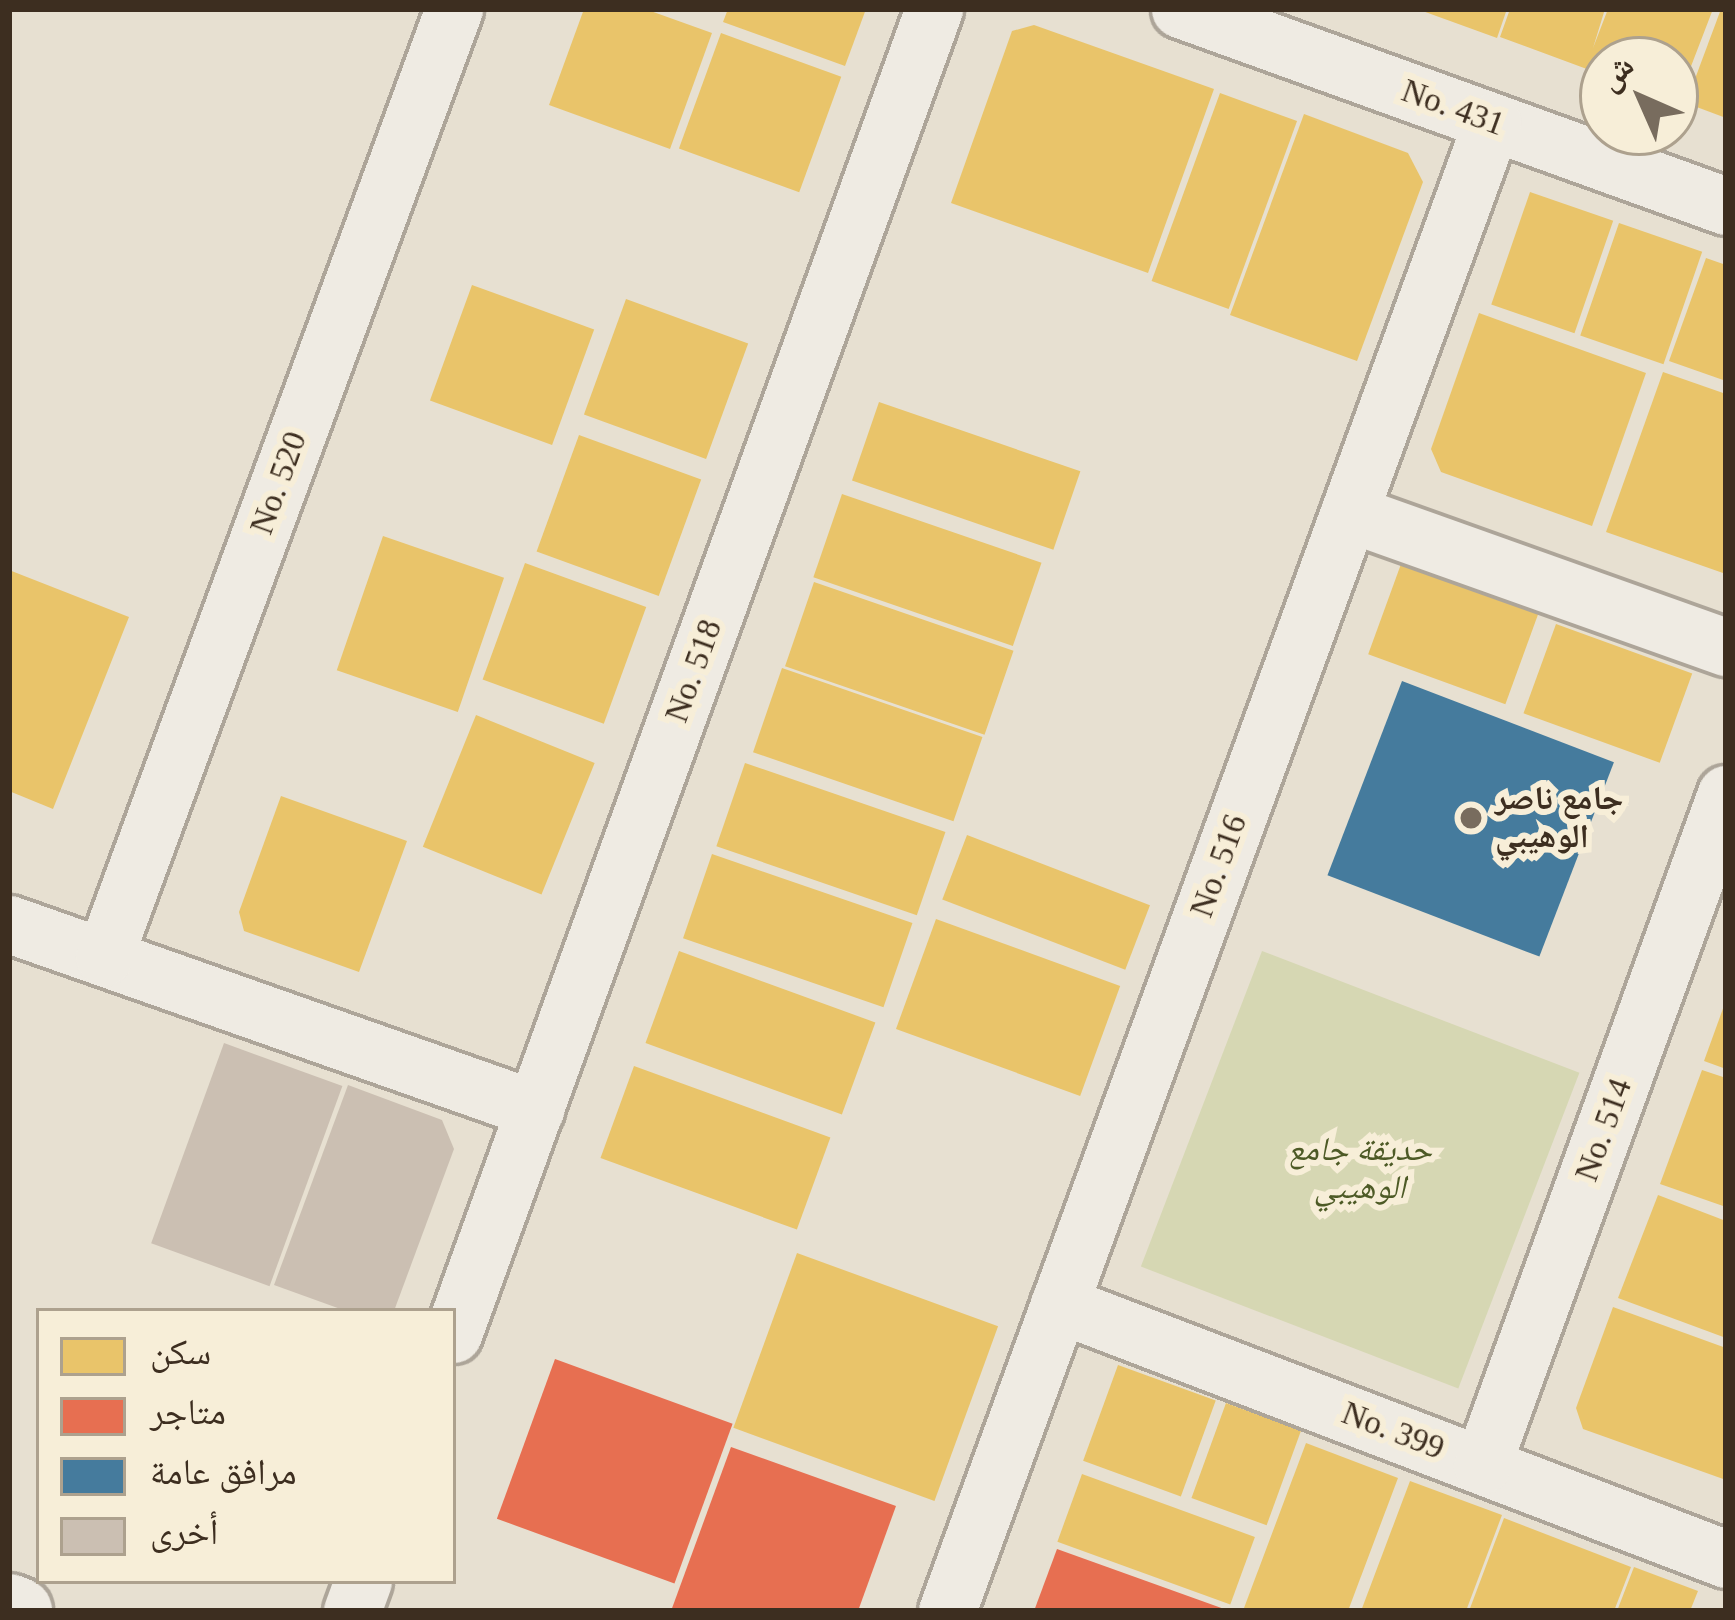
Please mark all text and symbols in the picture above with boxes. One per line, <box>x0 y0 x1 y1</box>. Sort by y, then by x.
north arrow <box>1579 36 1699 156</box>
text: ش <box>1591 48 1641 98</box>
street label: No. 431 <box>1396 71 1510 145</box>
street label: No. 520 <box>242 426 316 540</box>
street label: No. 518 <box>657 614 731 728</box>
place label: جامع ناصر الوهيبي <box>1495 779 1623 857</box>
marker: جامع ناصر الوهيبي <box>1458 805 1484 831</box>
street label: No. 516 <box>1182 809 1256 923</box>
street label: No. 514 <box>1567 1073 1641 1187</box>
park label: حديقة جامع الوهيبي <box>1288 1130 1432 1208</box>
legend <box>36 1308 456 1584</box>
text: سكن <box>150 1332 211 1372</box>
text: متاجر <box>150 1392 226 1432</box>
street label: No. 399 <box>1336 1393 1450 1469</box>
text: مرافق عامة <box>150 1452 297 1492</box>
text: أخرى <box>150 1512 218 1552</box>

